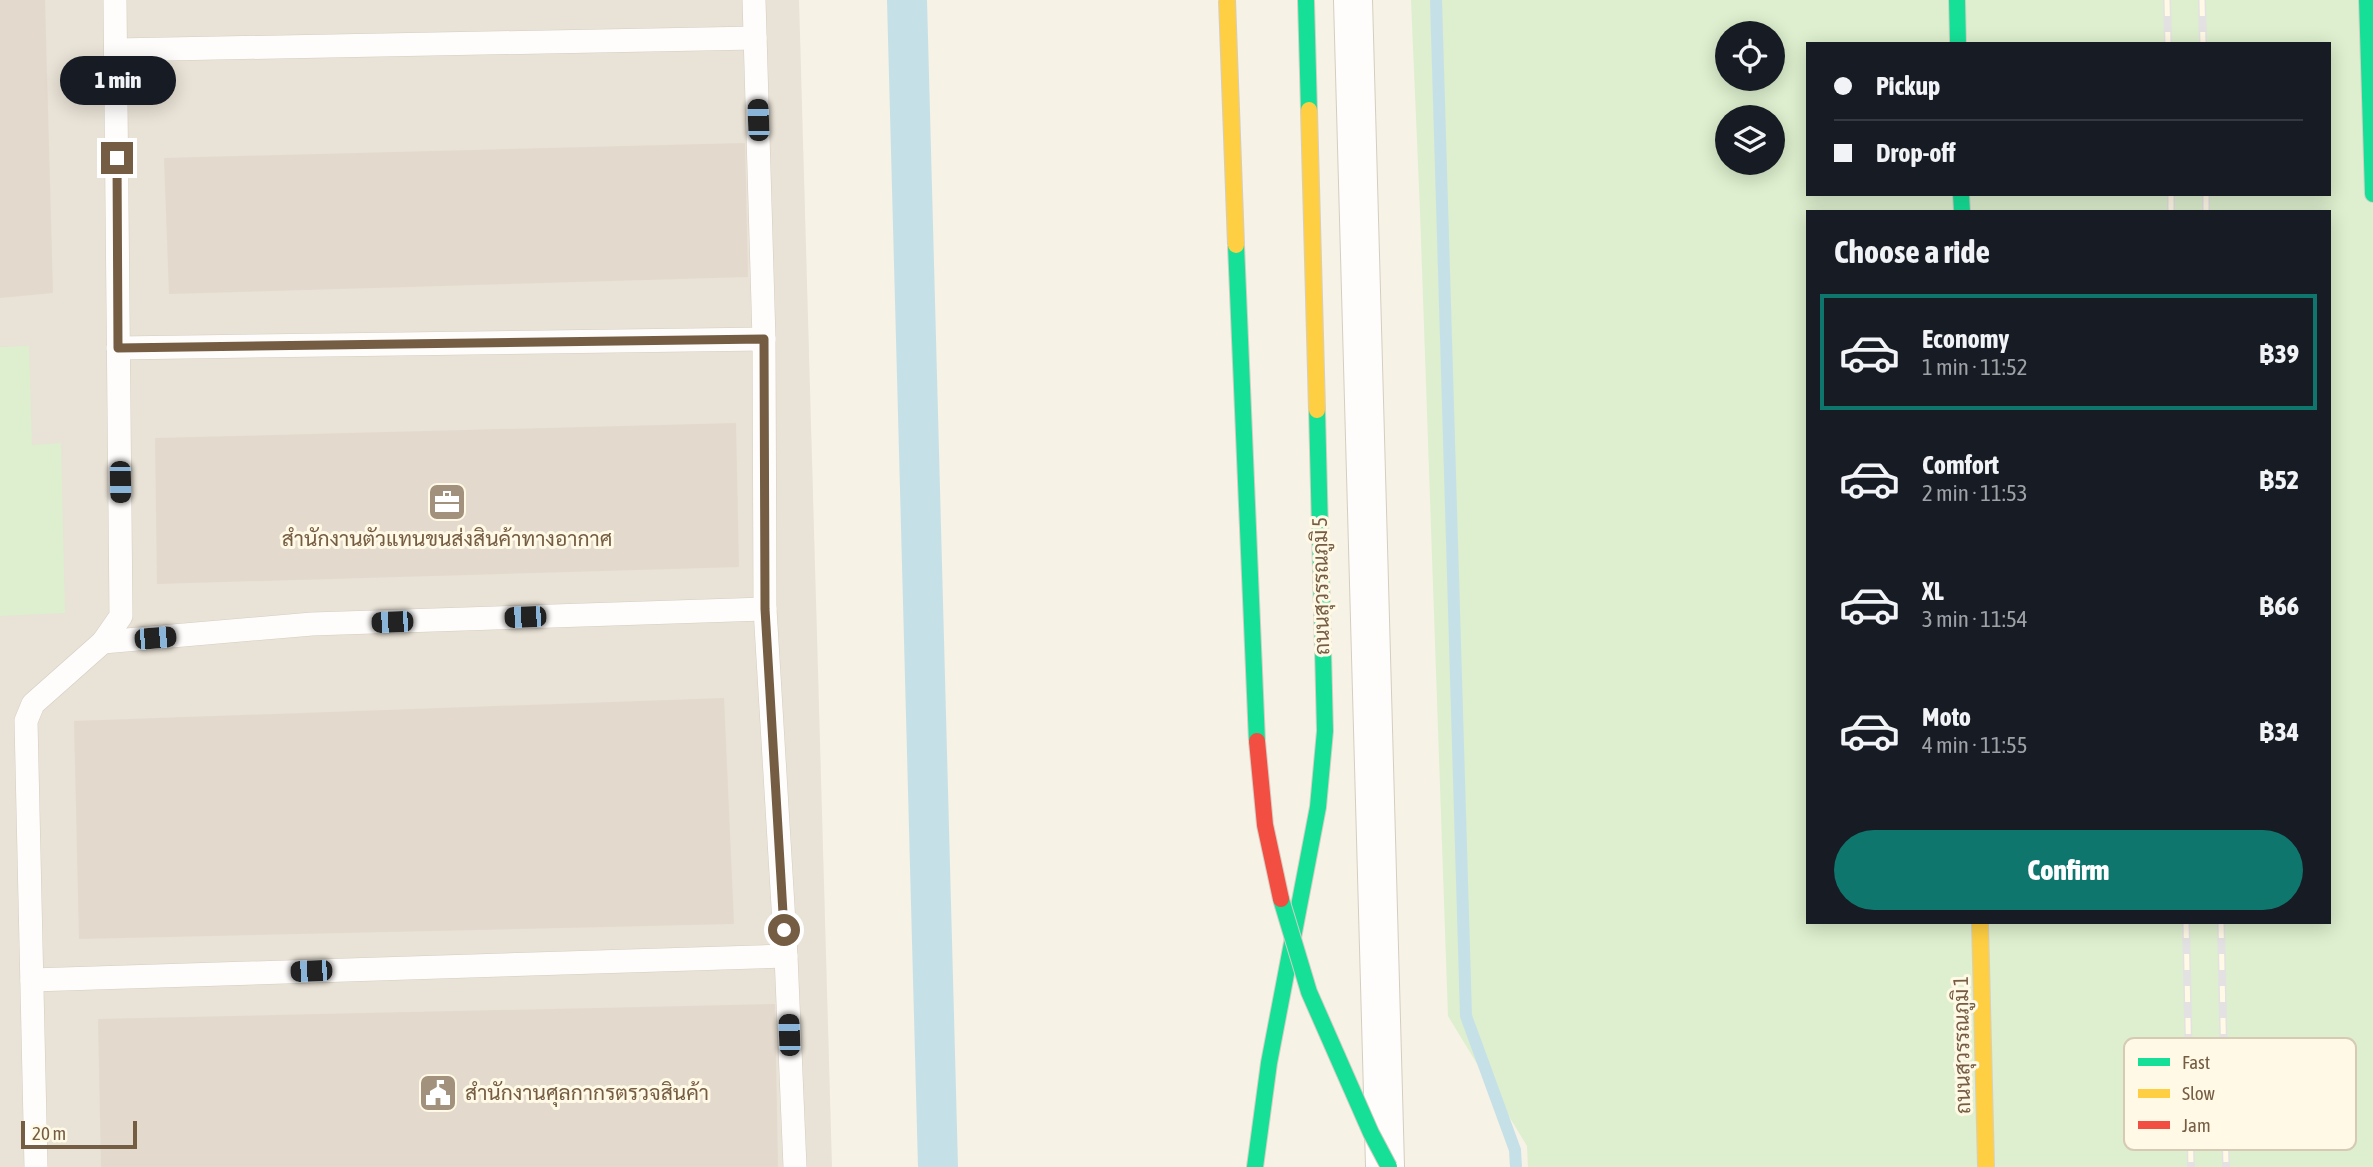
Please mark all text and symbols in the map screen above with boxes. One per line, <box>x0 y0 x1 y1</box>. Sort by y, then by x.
map controls <box>1715 21 1785 175</box>
button: locate <box>1715 21 1785 91</box>
callout: 1 min <box>59 57 175 106</box>
text: 1 min <box>95 67 141 93</box>
text: Pickup <box>1876 71 1940 101</box>
car <box>747 99 770 141</box>
button: layers <box>1715 105 1785 175</box>
text: Drop-off <box>1876 138 1956 168</box>
route end <box>101 142 133 174</box>
text: Choose a ride <box>1834 233 1990 270</box>
icon: car <box>1838 321 1901 384</box>
text: Economy <box>1922 324 2009 354</box>
text: ฿39 <box>2259 339 2299 369</box>
text: 1 min · 11:52 <box>1922 354 2028 380</box>
icon: car <box>1838 447 1901 510</box>
text: Comfort <box>1922 450 1999 480</box>
car <box>110 461 131 503</box>
text: ฿52 <box>2259 465 2299 495</box>
text: 2 min · 11:53 <box>1922 480 2028 506</box>
office icon: สำนักงานตัวแทนขนส่งสินค้าทางอากาศ <box>426 481 468 523</box>
street label: ถนนสุวรรณภูมิ 5 <box>1307 517 1337 655</box>
place label: สำนักงานตัวแทนขนส่งสินค้าทางอากาศ <box>282 526 612 550</box>
icon: car <box>1838 573 1901 636</box>
text: XL <box>1922 576 1944 606</box>
text: ฿66 <box>2259 591 2299 621</box>
car <box>504 606 547 628</box>
text: 3 min · 11:54 <box>1922 606 2028 632</box>
car <box>371 611 414 633</box>
car <box>134 626 177 650</box>
icon: car <box>1838 699 1901 762</box>
text: Moto <box>1922 702 1971 732</box>
text: ฿34 <box>2259 717 2299 747</box>
text: 4 min · 11:55 <box>1922 732 2028 758</box>
button: Confirm <box>1834 830 2303 910</box>
route start <box>768 914 800 946</box>
car <box>290 960 333 982</box>
street label: ถนนสุวรรณภูมิ 1 <box>1948 976 1978 1114</box>
car <box>778 1014 801 1056</box>
legend <box>2124 1038 2356 1150</box>
text: Fast <box>2182 1051 2210 1073</box>
public building icon: สำนักงานศุลกากรตรวจสินค้า <box>417 1072 459 1114</box>
place label: สำนักงานศุลกากรตรวจสินค้า <box>465 1080 709 1107</box>
text: Slow <box>2182 1082 2216 1104</box>
text: Jam <box>2182 1114 2211 1136</box>
scale bar <box>21 1118 136 1150</box>
text: 20 m <box>32 1122 66 1144</box>

